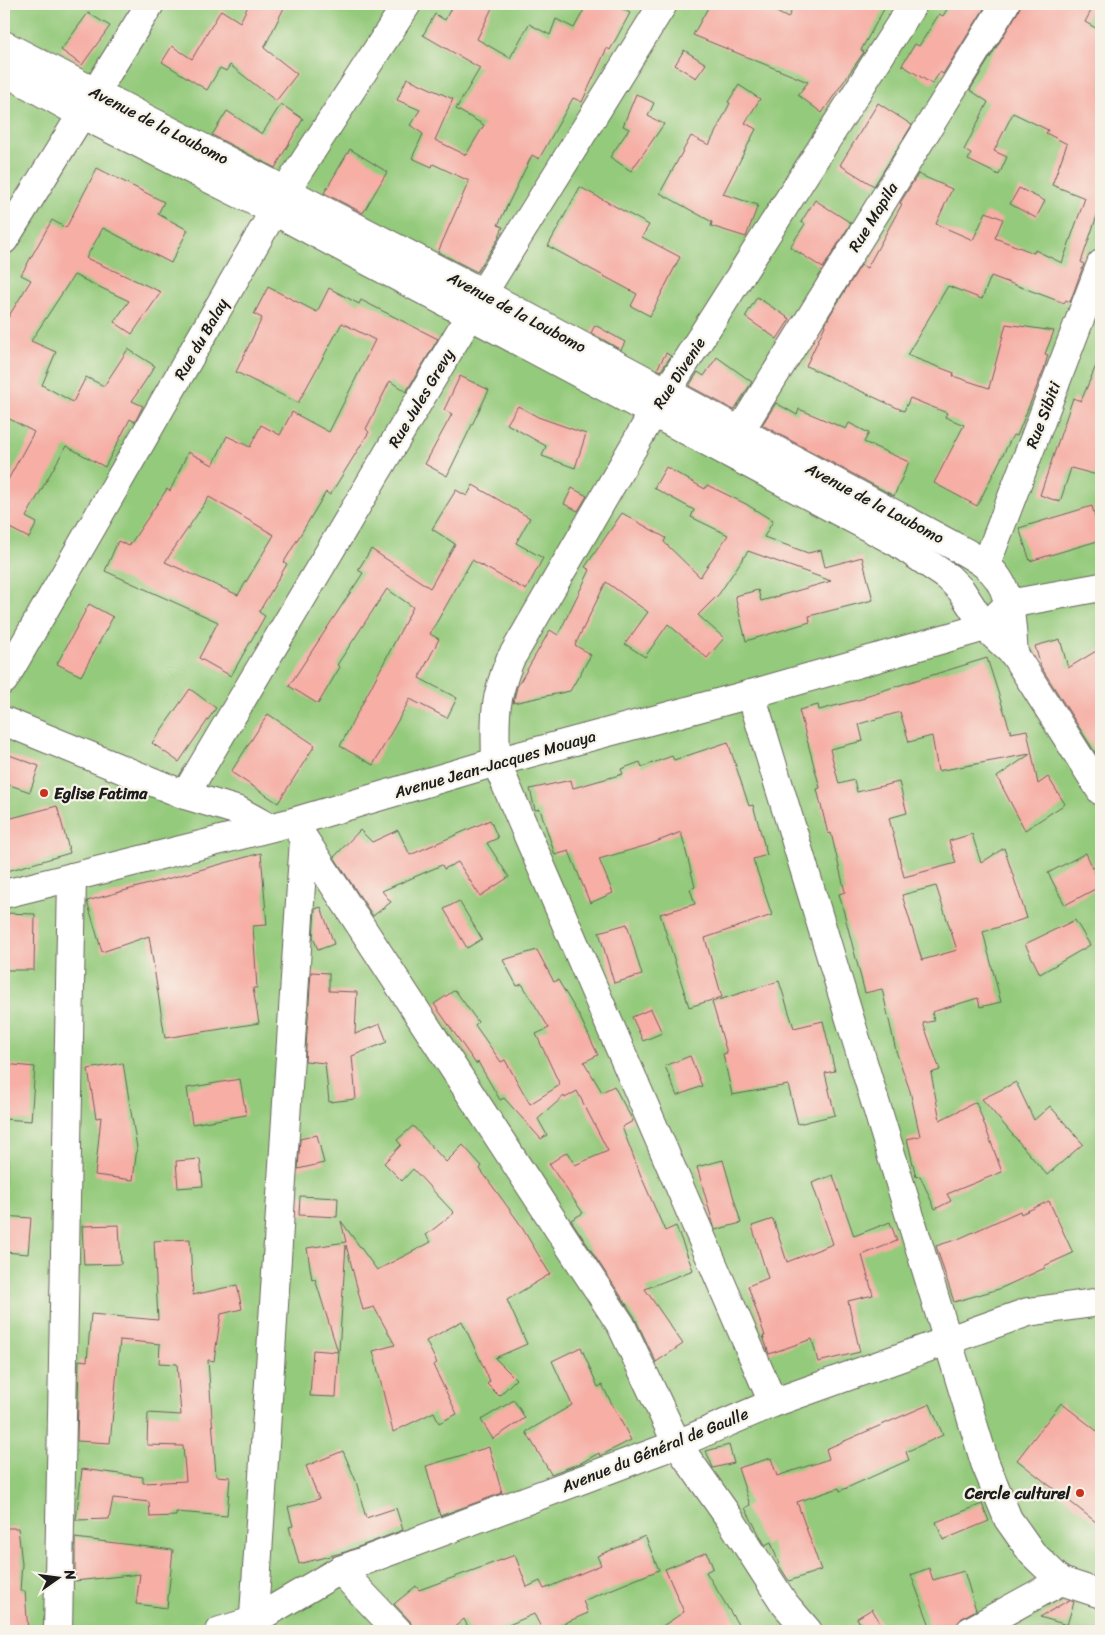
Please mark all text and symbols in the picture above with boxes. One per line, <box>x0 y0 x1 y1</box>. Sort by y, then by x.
street label: Avenue de la Loubomo <box>83 77 234 173</box>
street label: Rue Mapila <box>840 175 906 258</box>
street label: Avenue de la Loubomo <box>442 263 592 361</box>
street label: Rue du Balay <box>166 292 237 386</box>
street label: Rue Divenie <box>645 331 713 415</box>
street label: Rue Jules Grevy <box>380 342 463 453</box>
street label: Rue Sibiti <box>1017 377 1069 453</box>
street label: Avenue de la Loubomo <box>800 454 950 552</box>
street label: Avenue Jean-Jacques Mouaya <box>390 721 599 807</box>
place label: Eglise Fatima <box>54 779 148 808</box>
marker: Eglise Fatima <box>38 787 50 799</box>
street label: Avenue du Général de Gaulle <box>556 1399 753 1501</box>
place label: Cercle culturel <box>964 1479 1071 1508</box>
marker: Cercle culturel <box>1074 1487 1086 1499</box>
north arrow <box>32 1552 82 1602</box>
text: N <box>57 1566 84 1583</box>

